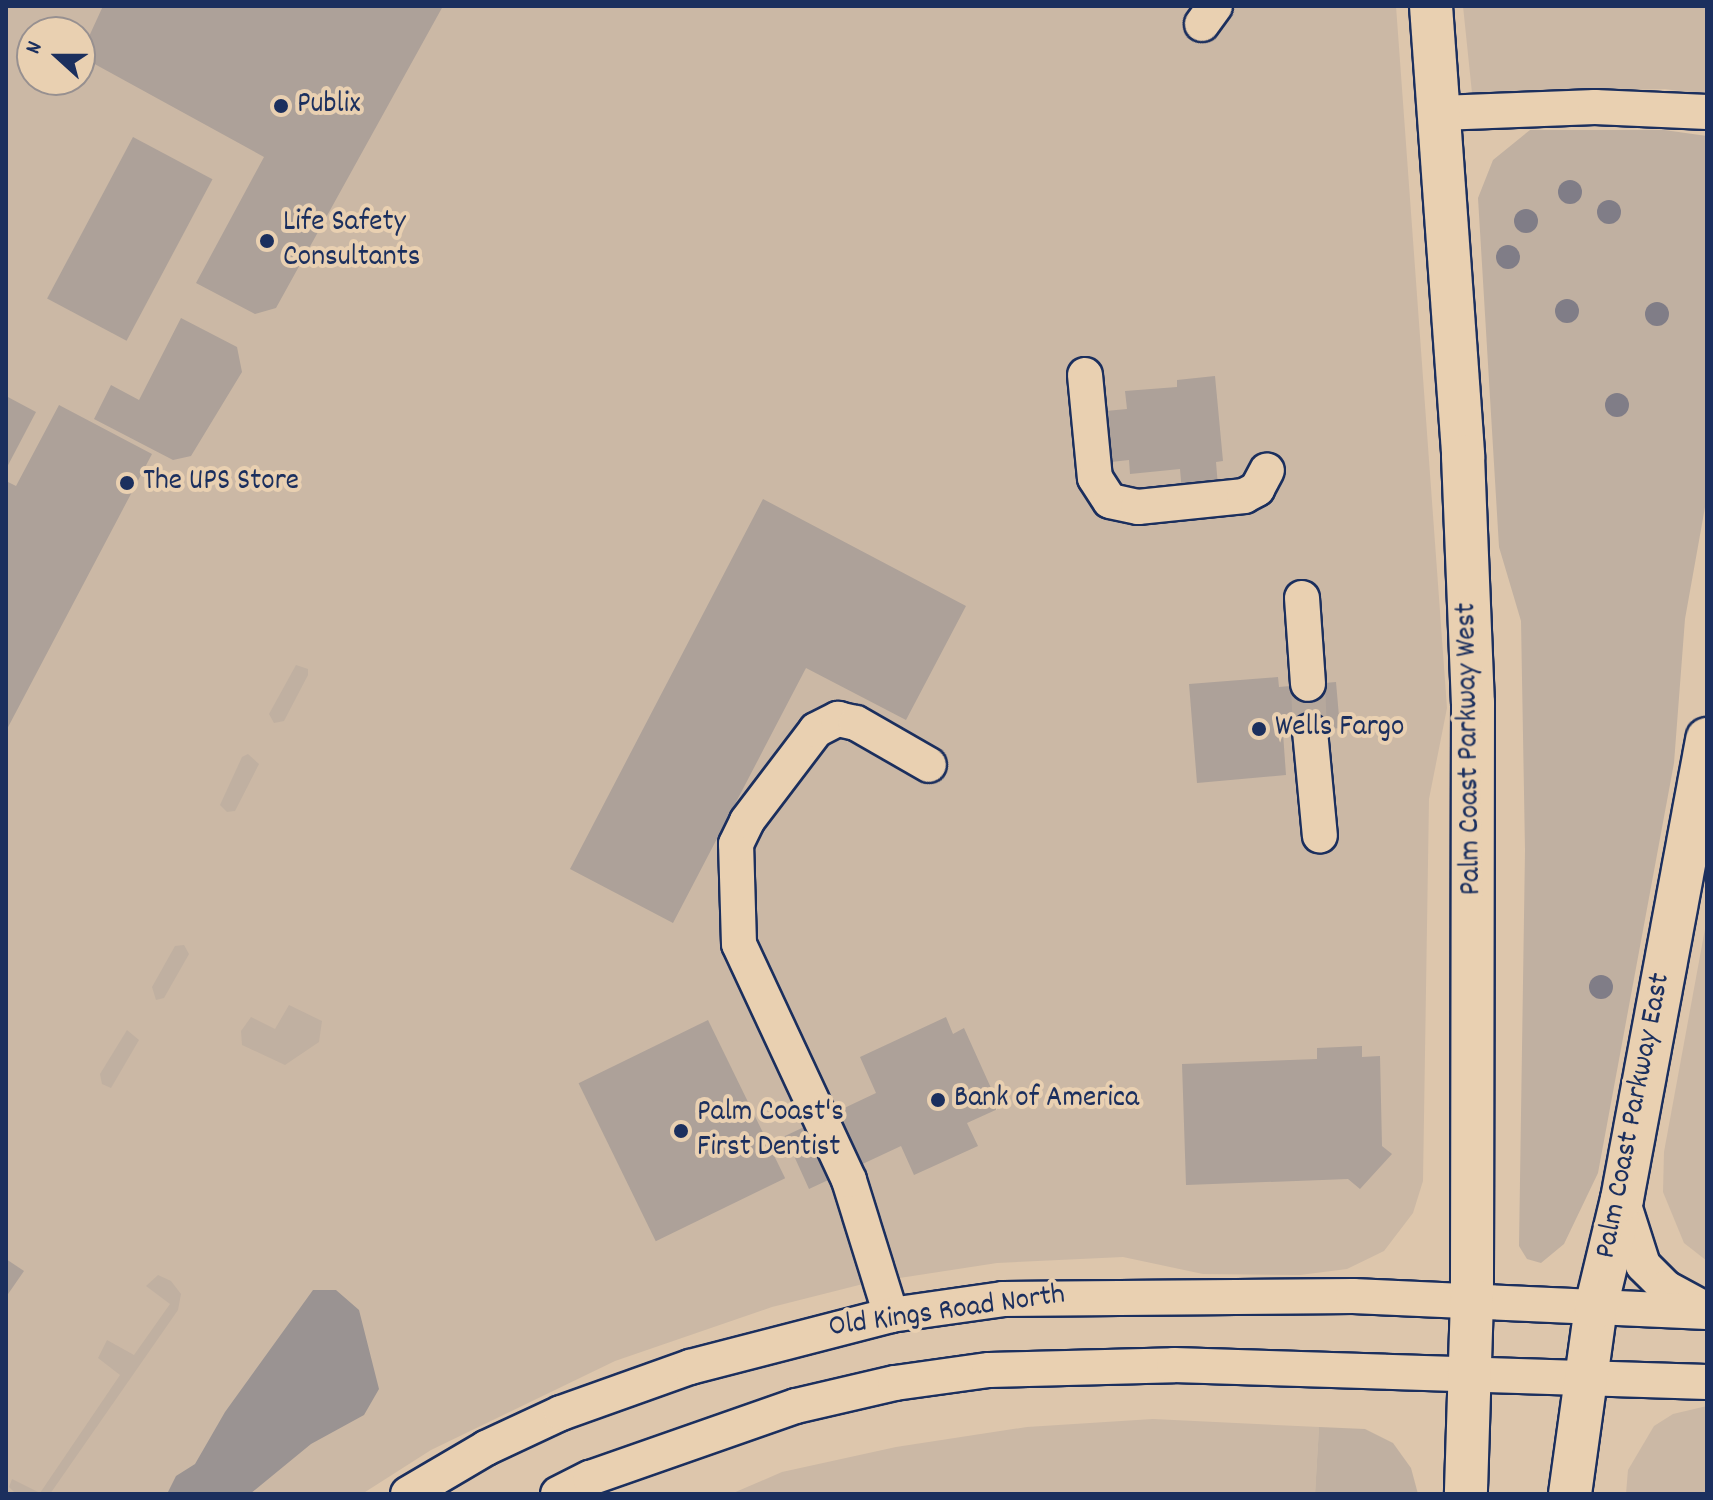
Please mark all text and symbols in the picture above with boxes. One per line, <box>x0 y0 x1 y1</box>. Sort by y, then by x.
north arrow <box>16 16 96 96</box>
text: N <box>19 37 51 59</box>
place label: Publix <box>297 88 360 124</box>
marker: Publix <box>272 97 290 115</box>
place label: Life Safety Consultants <box>283 206 420 276</box>
marker: Life Safety Consultants <box>258 232 276 250</box>
place label: The UPS Store <box>143 465 299 501</box>
marker: The UPS Store <box>118 474 136 492</box>
street label: Palm Coast Parkway West <box>1450 602 1492 896</box>
place label: Wells Fargo <box>1275 711 1404 747</box>
marker: Wells Fargo <box>1250 720 1268 738</box>
street label: Palm Coast Parkway East <box>1590 970 1680 1262</box>
place label: Bank of America <box>954 1082 1139 1118</box>
marker: Bank of America <box>929 1091 947 1109</box>
place label: Palm Coast's First Dentist <box>697 1096 844 1166</box>
marker: Palm Coast's First Dentist <box>672 1122 690 1140</box>
street label: Old Kings Road North <box>827 1279 1067 1347</box>

